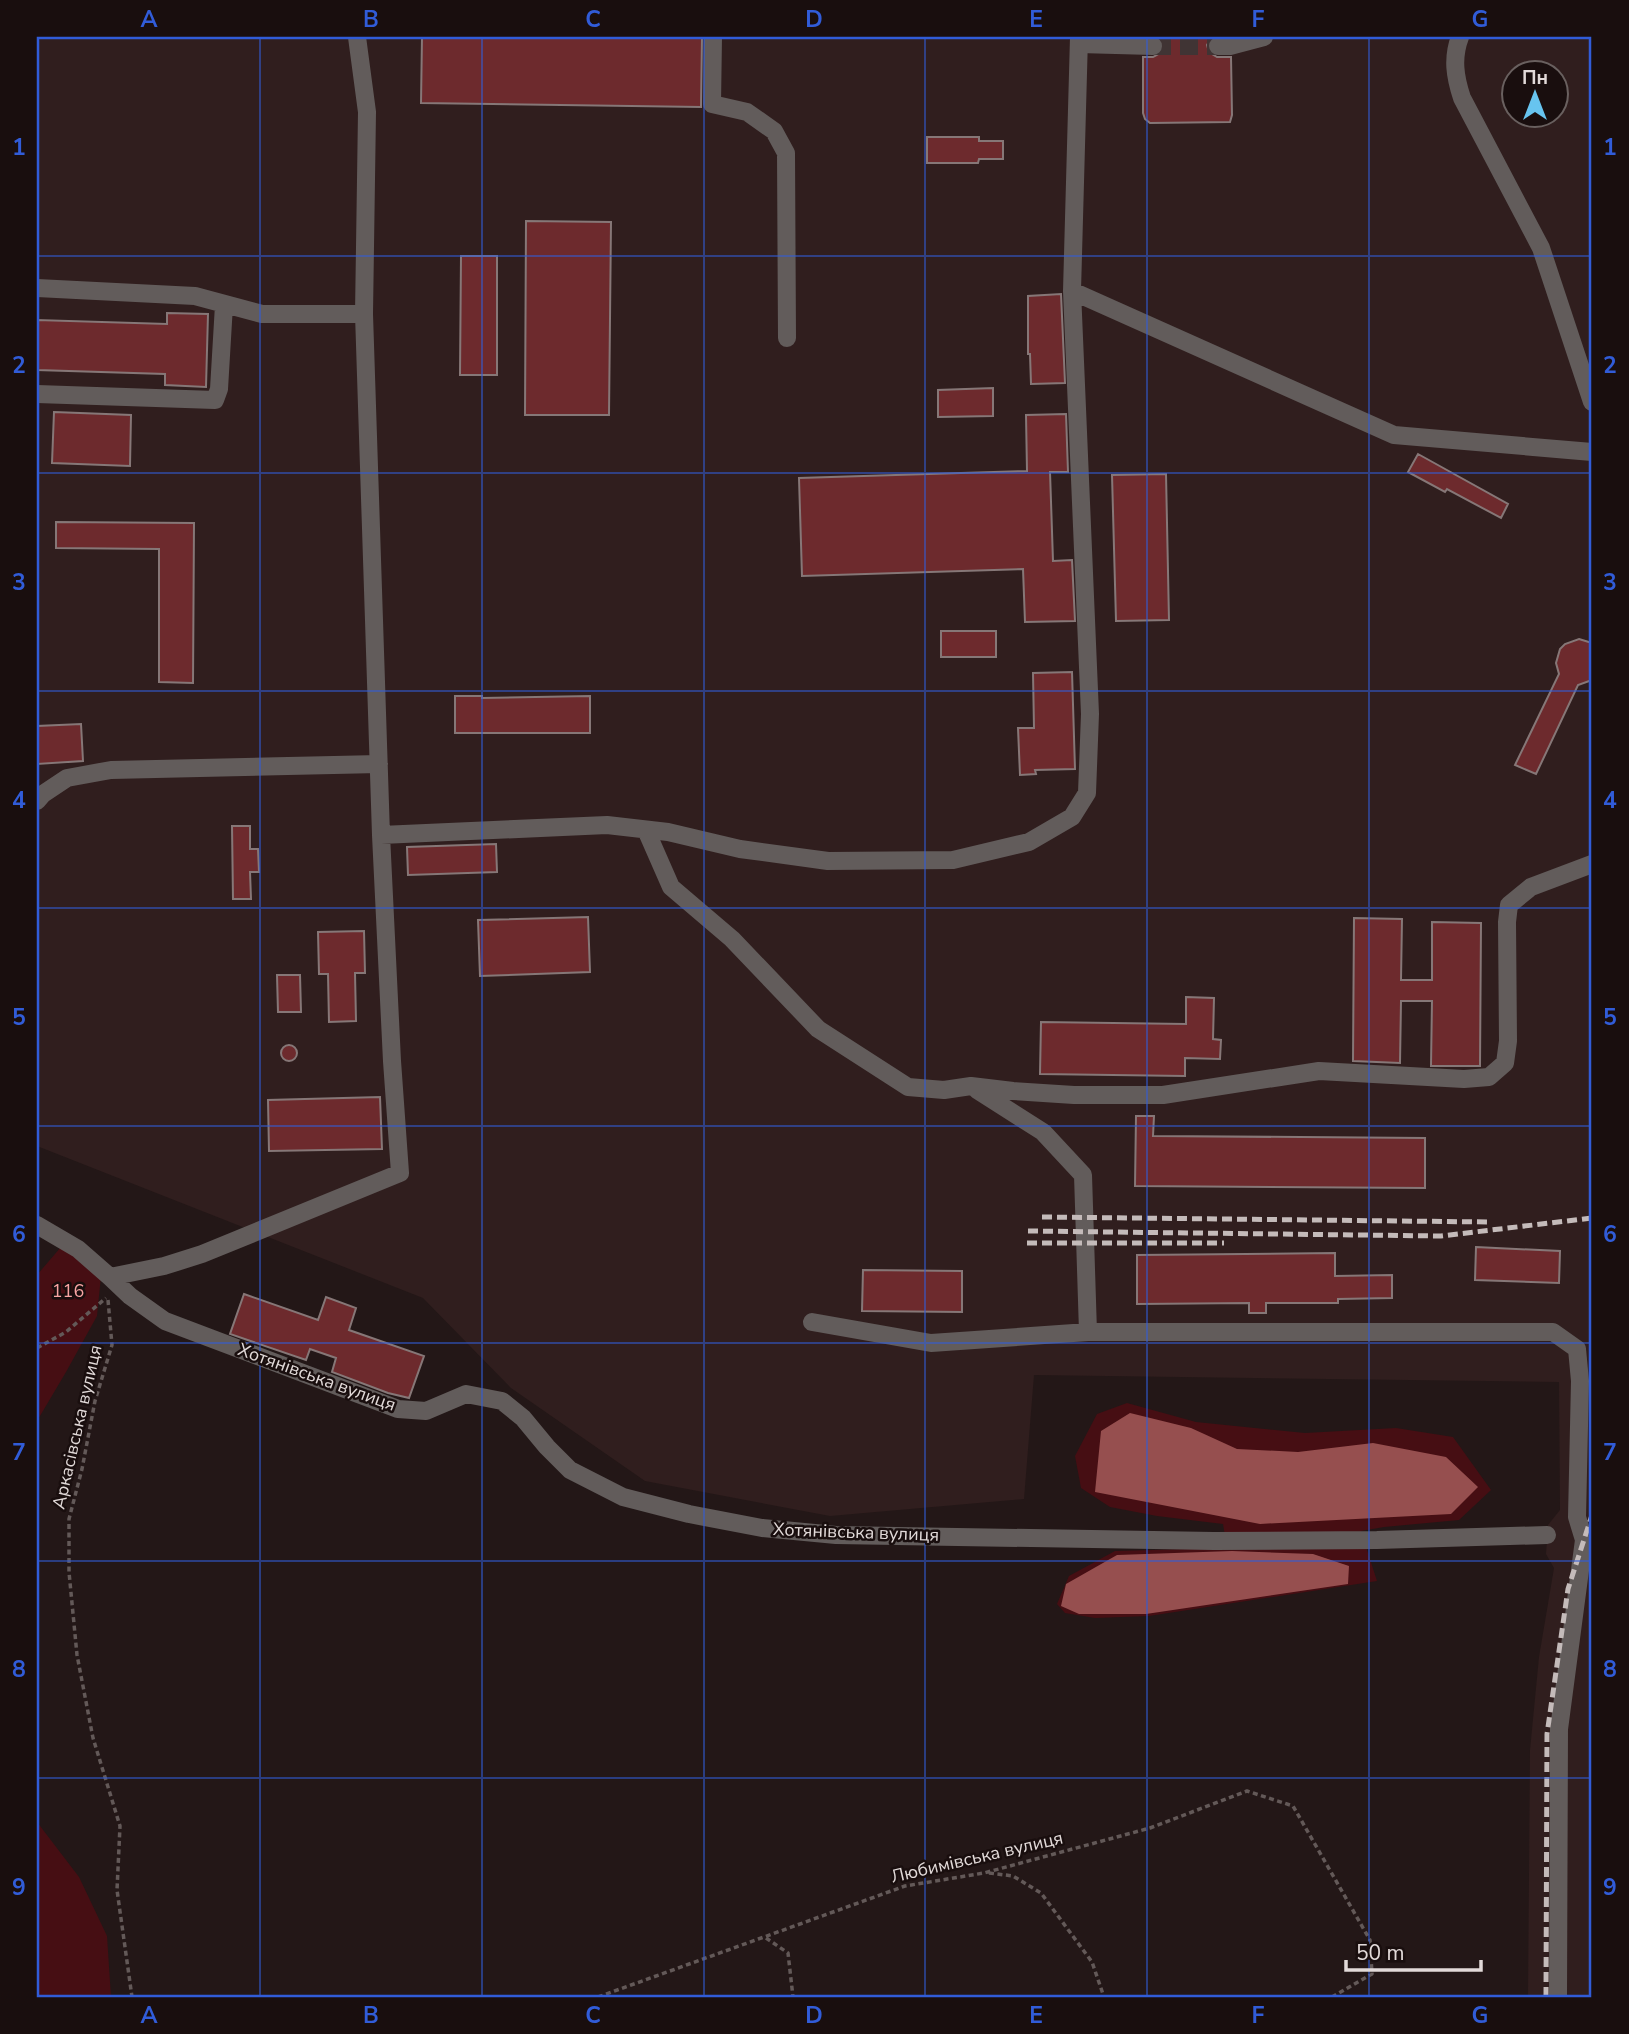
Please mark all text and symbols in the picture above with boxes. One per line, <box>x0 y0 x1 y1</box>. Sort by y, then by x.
text: A <box>140 4 158 35</box>
text: B <box>363 4 379 35</box>
text: C <box>585 4 601 35</box>
text: D <box>805 4 823 35</box>
text: E <box>1029 4 1043 35</box>
text: F <box>1252 4 1265 35</box>
text: G <box>1472 4 1488 35</box>
north arrow <box>1500 60 1570 130</box>
text: Пн <box>1522 65 1548 91</box>
text: 1 <box>12 132 26 163</box>
text: 1 <box>1603 132 1617 163</box>
text: 2 <box>12 350 26 381</box>
text: 2 <box>1603 350 1617 381</box>
text: 3 <box>12 567 26 598</box>
text: 3 <box>1603 567 1617 598</box>
text: 4 <box>12 785 26 816</box>
text: 4 <box>1603 785 1617 816</box>
text: 5 <box>12 1002 26 1033</box>
text: 5 <box>1603 1002 1617 1033</box>
text: 6 <box>12 1219 26 1250</box>
text: 6 <box>1603 1219 1617 1250</box>
park label: 116 <box>52 1279 84 1303</box>
street label: Хотянівська вулиця <box>235 1337 399 1417</box>
street label: Аркасівська вулиця <box>46 1343 108 1511</box>
text: 7 <box>12 1437 26 1468</box>
text: 7 <box>1603 1437 1617 1468</box>
street label: Хотянівська вулиця <box>772 1517 940 1547</box>
text: 8 <box>12 1654 26 1685</box>
text: 8 <box>1603 1654 1617 1685</box>
street label: Любимівська вулиця <box>889 1826 1065 1888</box>
text: 9 <box>12 1872 26 1903</box>
text: 9 <box>1603 1872 1617 1903</box>
scale bar <box>1346 1929 1480 1973</box>
text: 50 m <box>1356 1939 1405 1967</box>
text: A <box>140 2000 158 2031</box>
text: B <box>363 2000 379 2031</box>
text: C <box>585 2000 601 2031</box>
text: D <box>805 2000 823 2031</box>
text: E <box>1029 2000 1043 2031</box>
text: F <box>1252 2000 1265 2031</box>
text: G <box>1472 2000 1488 2031</box>

